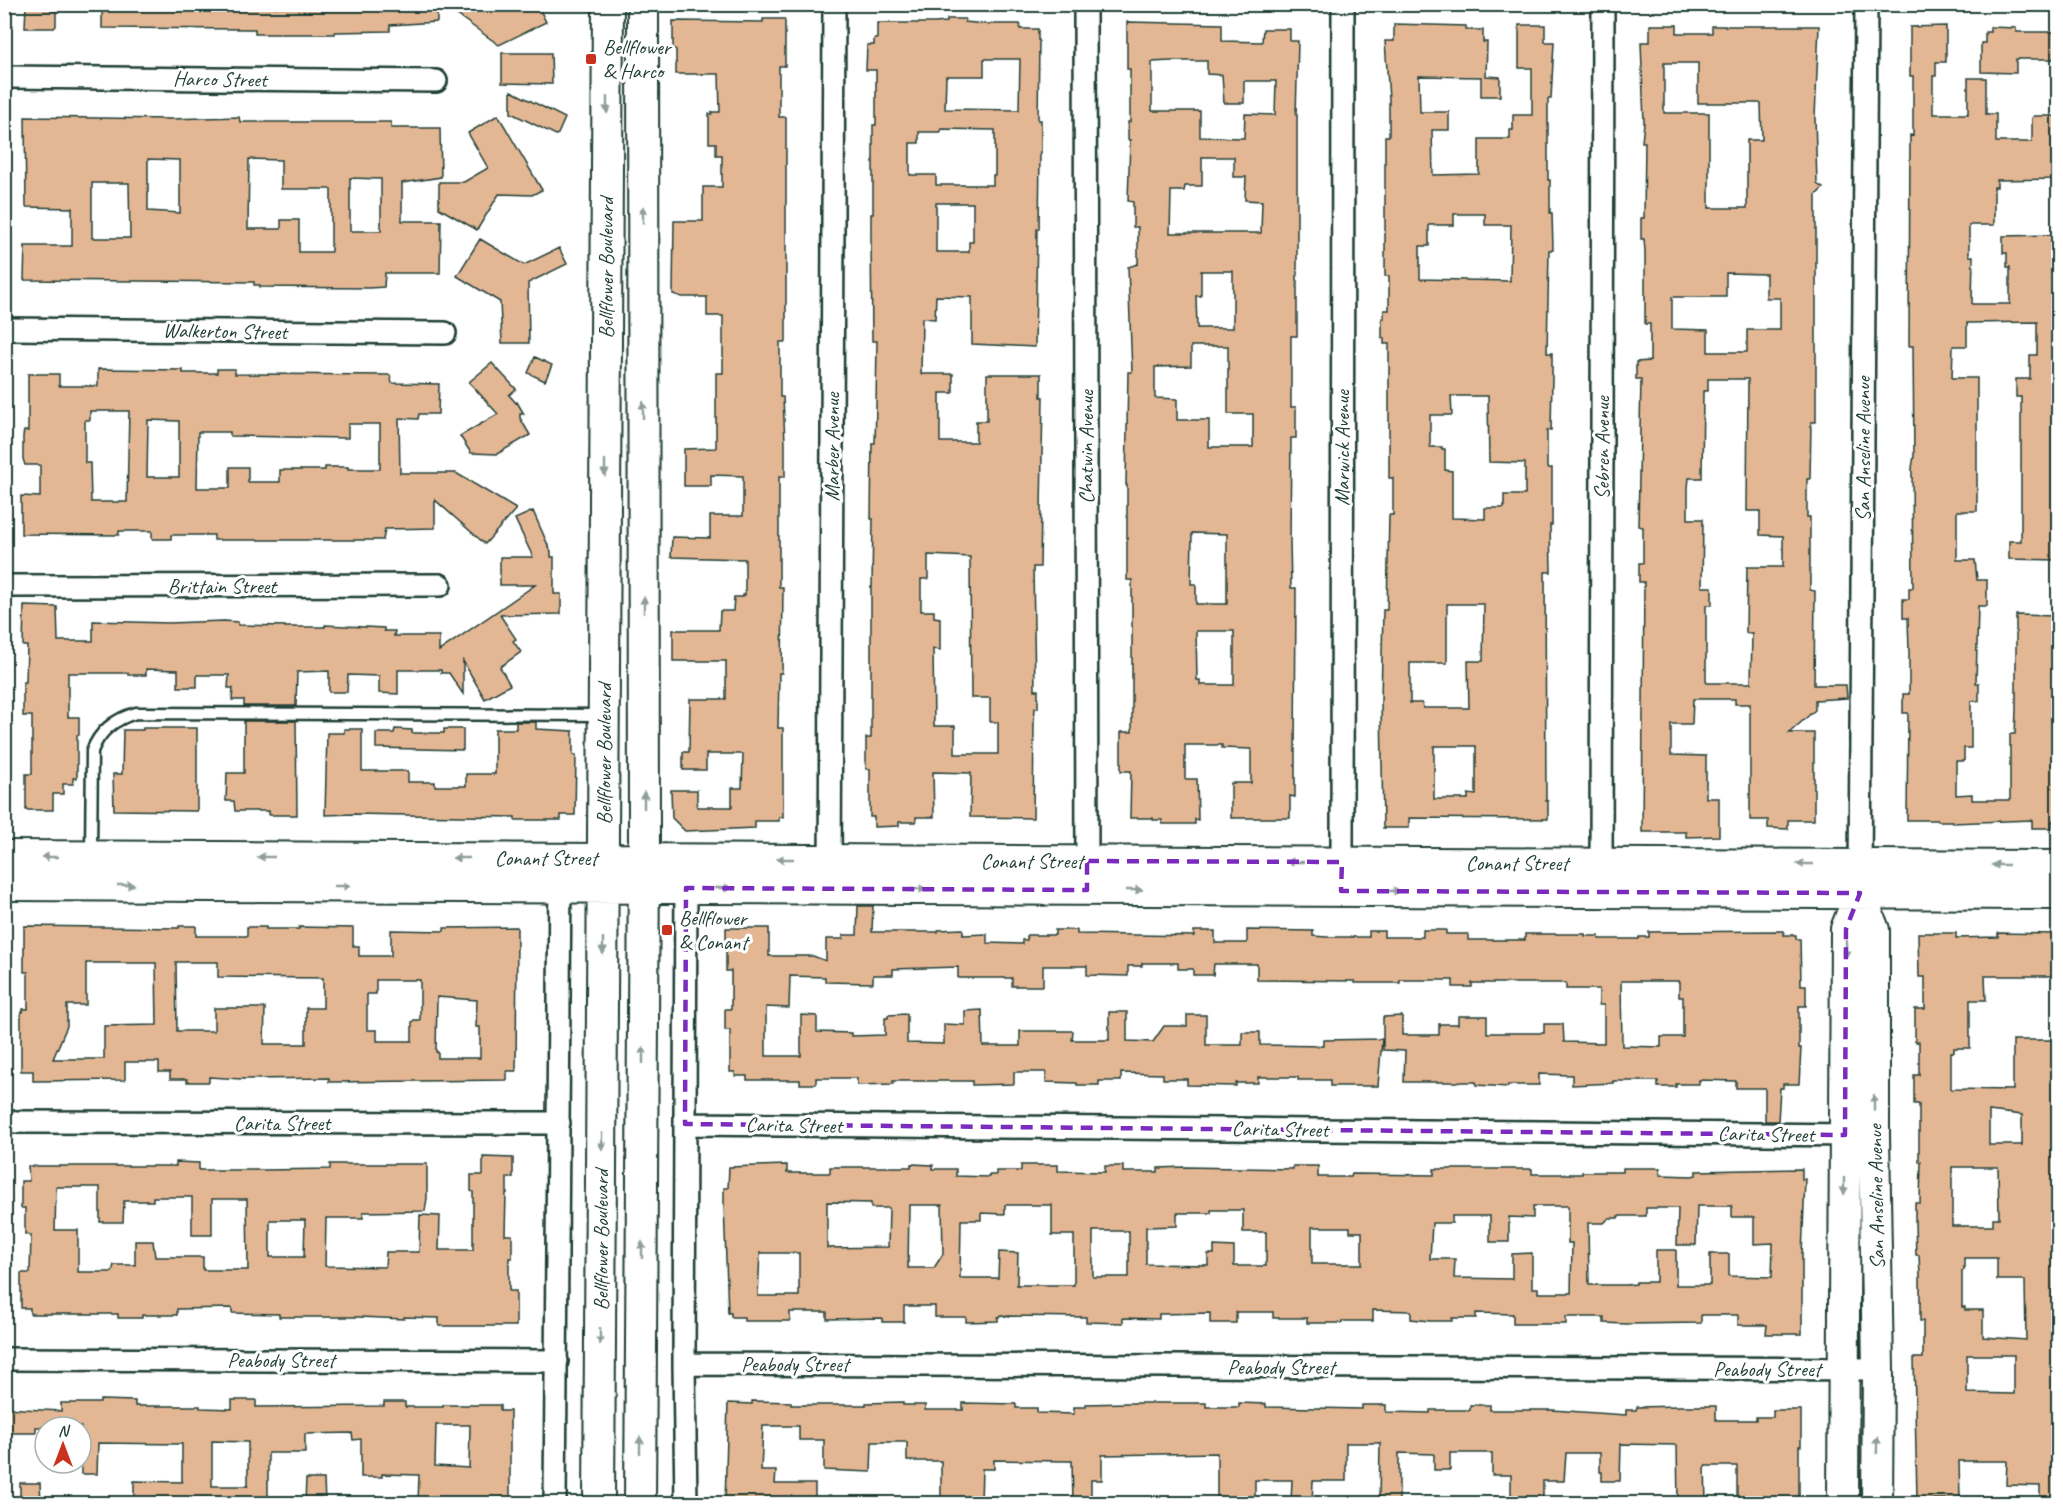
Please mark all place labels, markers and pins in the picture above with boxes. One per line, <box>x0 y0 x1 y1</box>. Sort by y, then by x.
place label: Bellflower & Harco <box>603 34 673 84</box>
marker: Bellflower & Harco <box>584 52 598 66</box>
place label: Bellflower & Conant <box>679 905 751 955</box>
marker: Bellflower & Conant <box>660 923 674 937</box>

